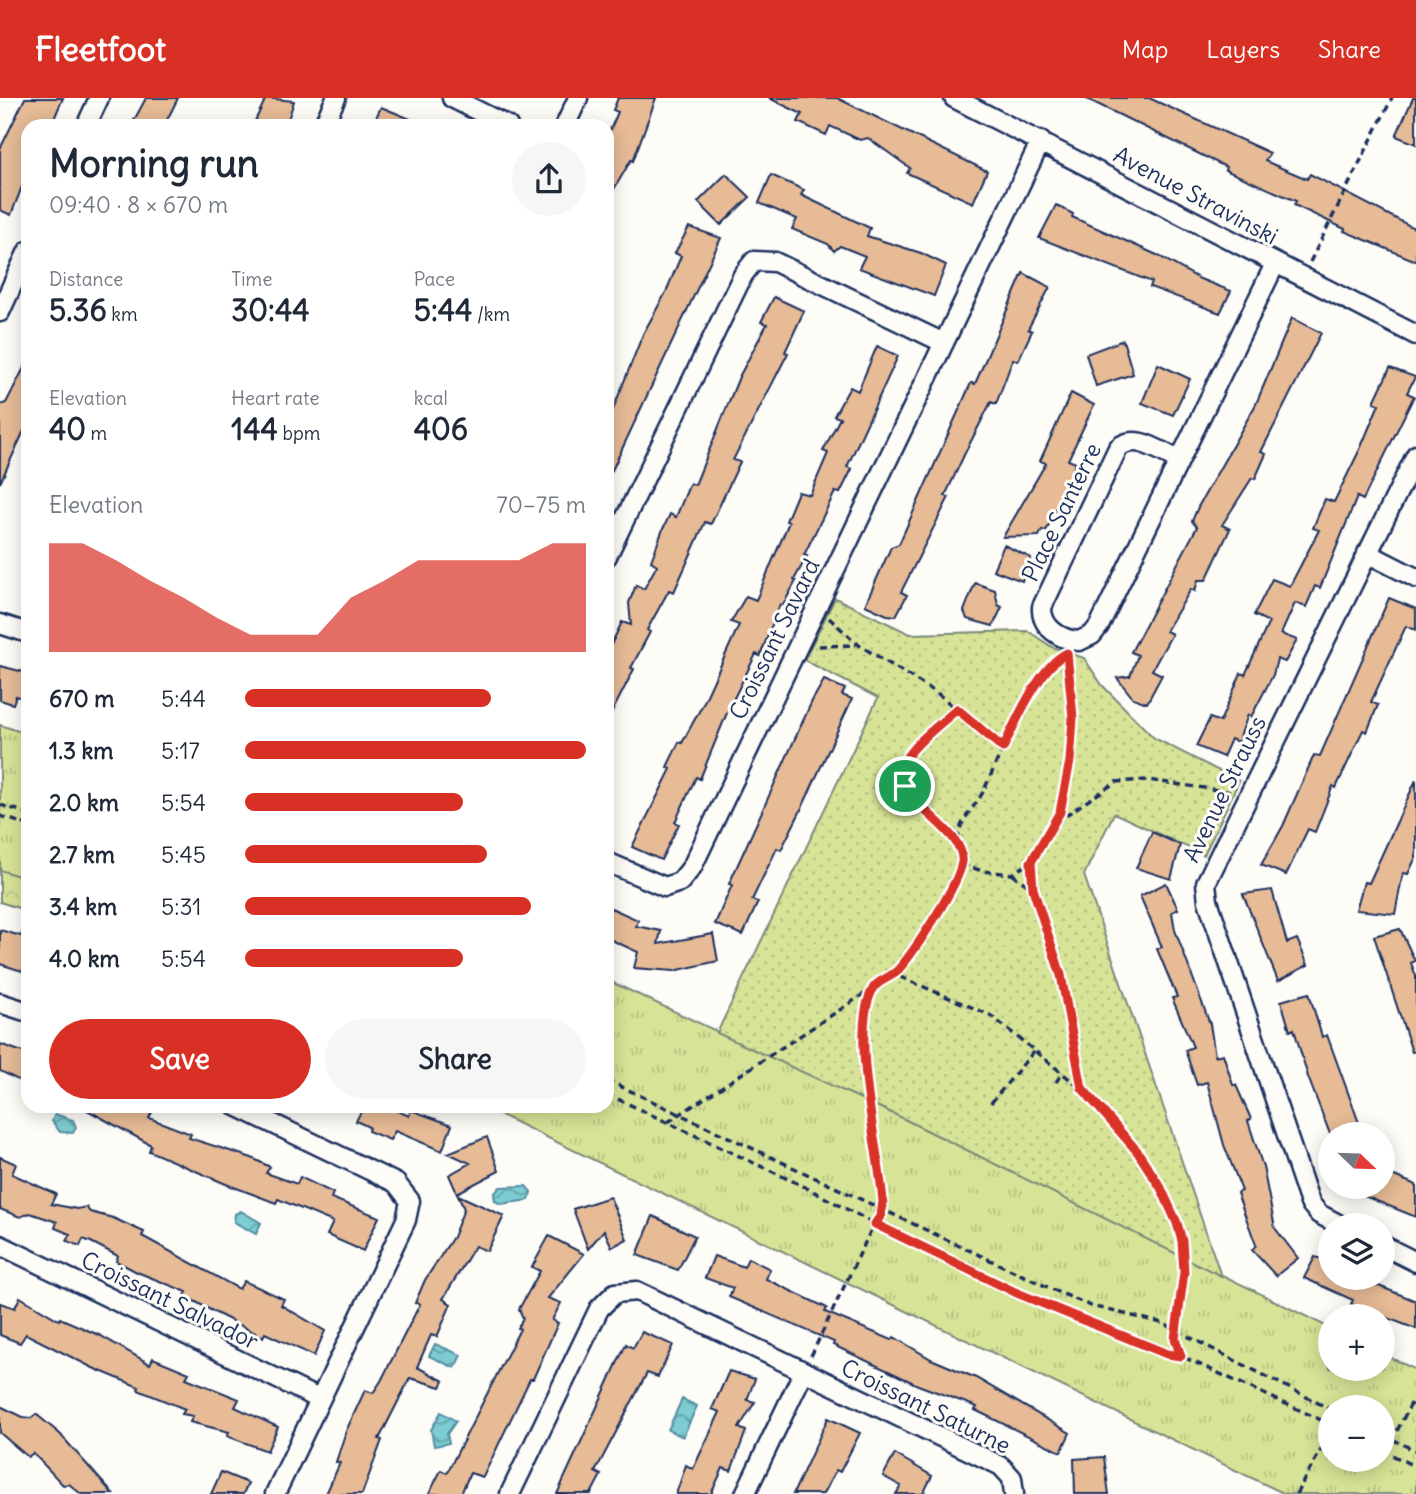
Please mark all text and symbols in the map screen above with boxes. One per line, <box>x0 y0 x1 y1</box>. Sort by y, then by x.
text: Fleetfoot <box>35 28 166 70</box>
text: Map <box>1122 34 1168 64</box>
text: Layers <box>1206 34 1280 64</box>
text: Share <box>1318 34 1381 64</box>
street label: Avenue Stravinski <box>1109 139 1283 251</box>
text: Morning run <box>49 140 259 187</box>
button: share <box>512 142 586 216</box>
text: 09:40 · 8 × 670 m <box>49 190 228 219</box>
text: Distance <box>49 267 123 291</box>
text: Time <box>231 267 272 291</box>
text: Pace <box>414 267 455 291</box>
text: 5.36 <box>49 291 107 329</box>
text: 30:44 <box>231 291 310 329</box>
text: 5:44 <box>414 291 472 329</box>
text: km <box>107 302 138 326</box>
text: /km <box>472 302 510 326</box>
text: Elevation <box>49 386 127 410</box>
text: Heart rate <box>231 386 319 410</box>
text: kcal <box>414 386 448 410</box>
text: 40 <box>49 410 86 448</box>
text: 144 <box>231 410 278 448</box>
text: 406 <box>414 410 468 448</box>
text: m <box>86 421 107 445</box>
text: bpm <box>278 421 320 445</box>
street label: Place Santerre <box>1015 438 1107 586</box>
text: Elevation <box>49 490 143 519</box>
text: 70–75 m <box>496 490 586 519</box>
street label: Croissant Savard <box>723 554 825 724</box>
text: 670 m <box>49 684 114 713</box>
text: 5:44 <box>161 684 206 713</box>
street label: Avenue Strauss <box>1176 711 1272 867</box>
text: 1.3 km <box>49 736 113 765</box>
text: 5:17 <box>161 736 200 765</box>
pin <box>875 756 935 816</box>
icon: arrive <box>886 767 924 805</box>
text: 2.0 km <box>49 788 119 817</box>
text: 5:54 <box>161 788 206 817</box>
text: 2.7 km <box>49 840 115 869</box>
text: 5:45 <box>161 840 206 869</box>
text: 3.4 km <box>49 892 117 921</box>
text: 5:31 <box>161 892 201 921</box>
text: 4.0 km <box>49 944 120 973</box>
text: 5:54 <box>161 944 206 973</box>
button: Save <box>49 1019 311 1099</box>
button: Share <box>325 1019 586 1099</box>
north arrow <box>1318 1122 1395 1199</box>
map controls <box>1318 1122 1395 1472</box>
button: layers <box>1318 1213 1395 1290</box>
street label: Croissant Salvador <box>77 1245 264 1356</box>
button: + <box>1318 1304 1395 1381</box>
street label: Croissant Saturne <box>837 1352 1015 1460</box>
button: − <box>1318 1395 1395 1472</box>

